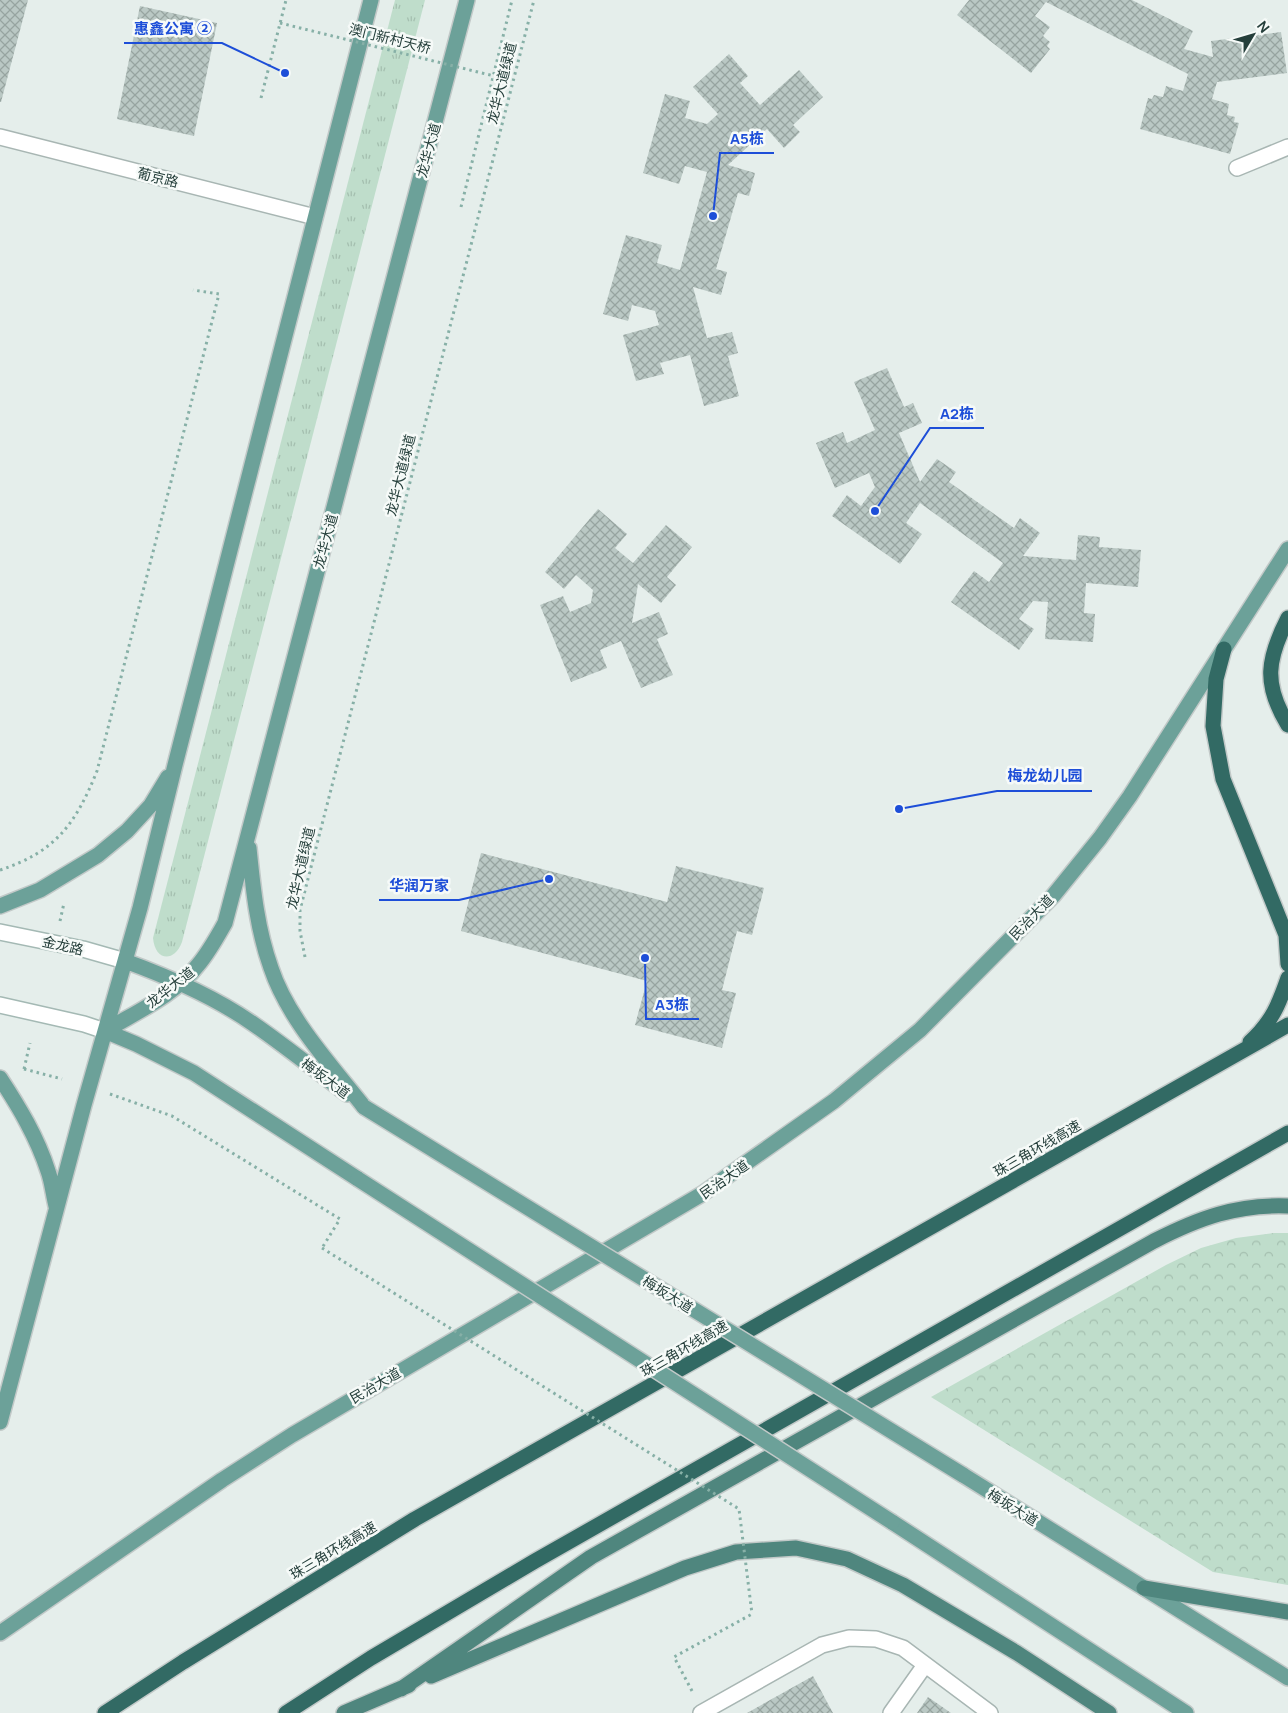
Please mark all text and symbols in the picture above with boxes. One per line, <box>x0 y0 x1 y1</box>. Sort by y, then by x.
north arrow <box>1228 10 1278 60</box>
callout: 惠鑫公寓 ② <box>124 13 222 43</box>
text: N <box>1253 17 1274 37</box>
text: 惠鑫公寓 ② <box>134 18 212 39</box>
street label: 澳门新村天桥 <box>347 19 433 57</box>
street label: 龙华大道绿道 <box>482 40 520 126</box>
street label: 龙华大道 <box>412 120 444 180</box>
callout: A5栋 <box>720 123 774 153</box>
text: A5栋 <box>730 128 764 149</box>
street label: 葡京路 <box>135 163 181 191</box>
callout: A2栋 <box>930 398 984 428</box>
text: A2栋 <box>940 403 974 424</box>
street label: 龙华大道绿道 <box>381 432 419 518</box>
street label: 龙华大道 <box>309 511 341 571</box>
callout: 梅龙幼儿园 <box>997 761 1092 791</box>
text: 梅龙幼儿园 <box>1007 765 1083 786</box>
street label: 龙华大道绿道 <box>281 825 319 911</box>
callout: 华润万家 <box>379 870 459 900</box>
text: 华润万家 <box>389 875 449 896</box>
street label: 民治大道 <box>1005 890 1057 944</box>
street label: 金龙路 <box>40 931 86 959</box>
street label: 龙华大道 <box>142 962 198 1012</box>
callout: A3栋 <box>646 989 699 1019</box>
text: A3栋 <box>655 994 689 1015</box>
street label: 梅坂大道 <box>298 1054 354 1102</box>
street label: 珠三角环线高速 <box>990 1115 1084 1181</box>
street label: 民治大道 <box>696 1155 752 1203</box>
street label: 梅坂大道 <box>639 1271 697 1317</box>
street label: 珠三角环线高速 <box>637 1315 731 1381</box>
street label: 民治大道 <box>346 1363 404 1407</box>
street label: 梅坂大道 <box>984 1484 1042 1530</box>
street label: 珠三角环线高速 <box>286 1517 380 1583</box>

